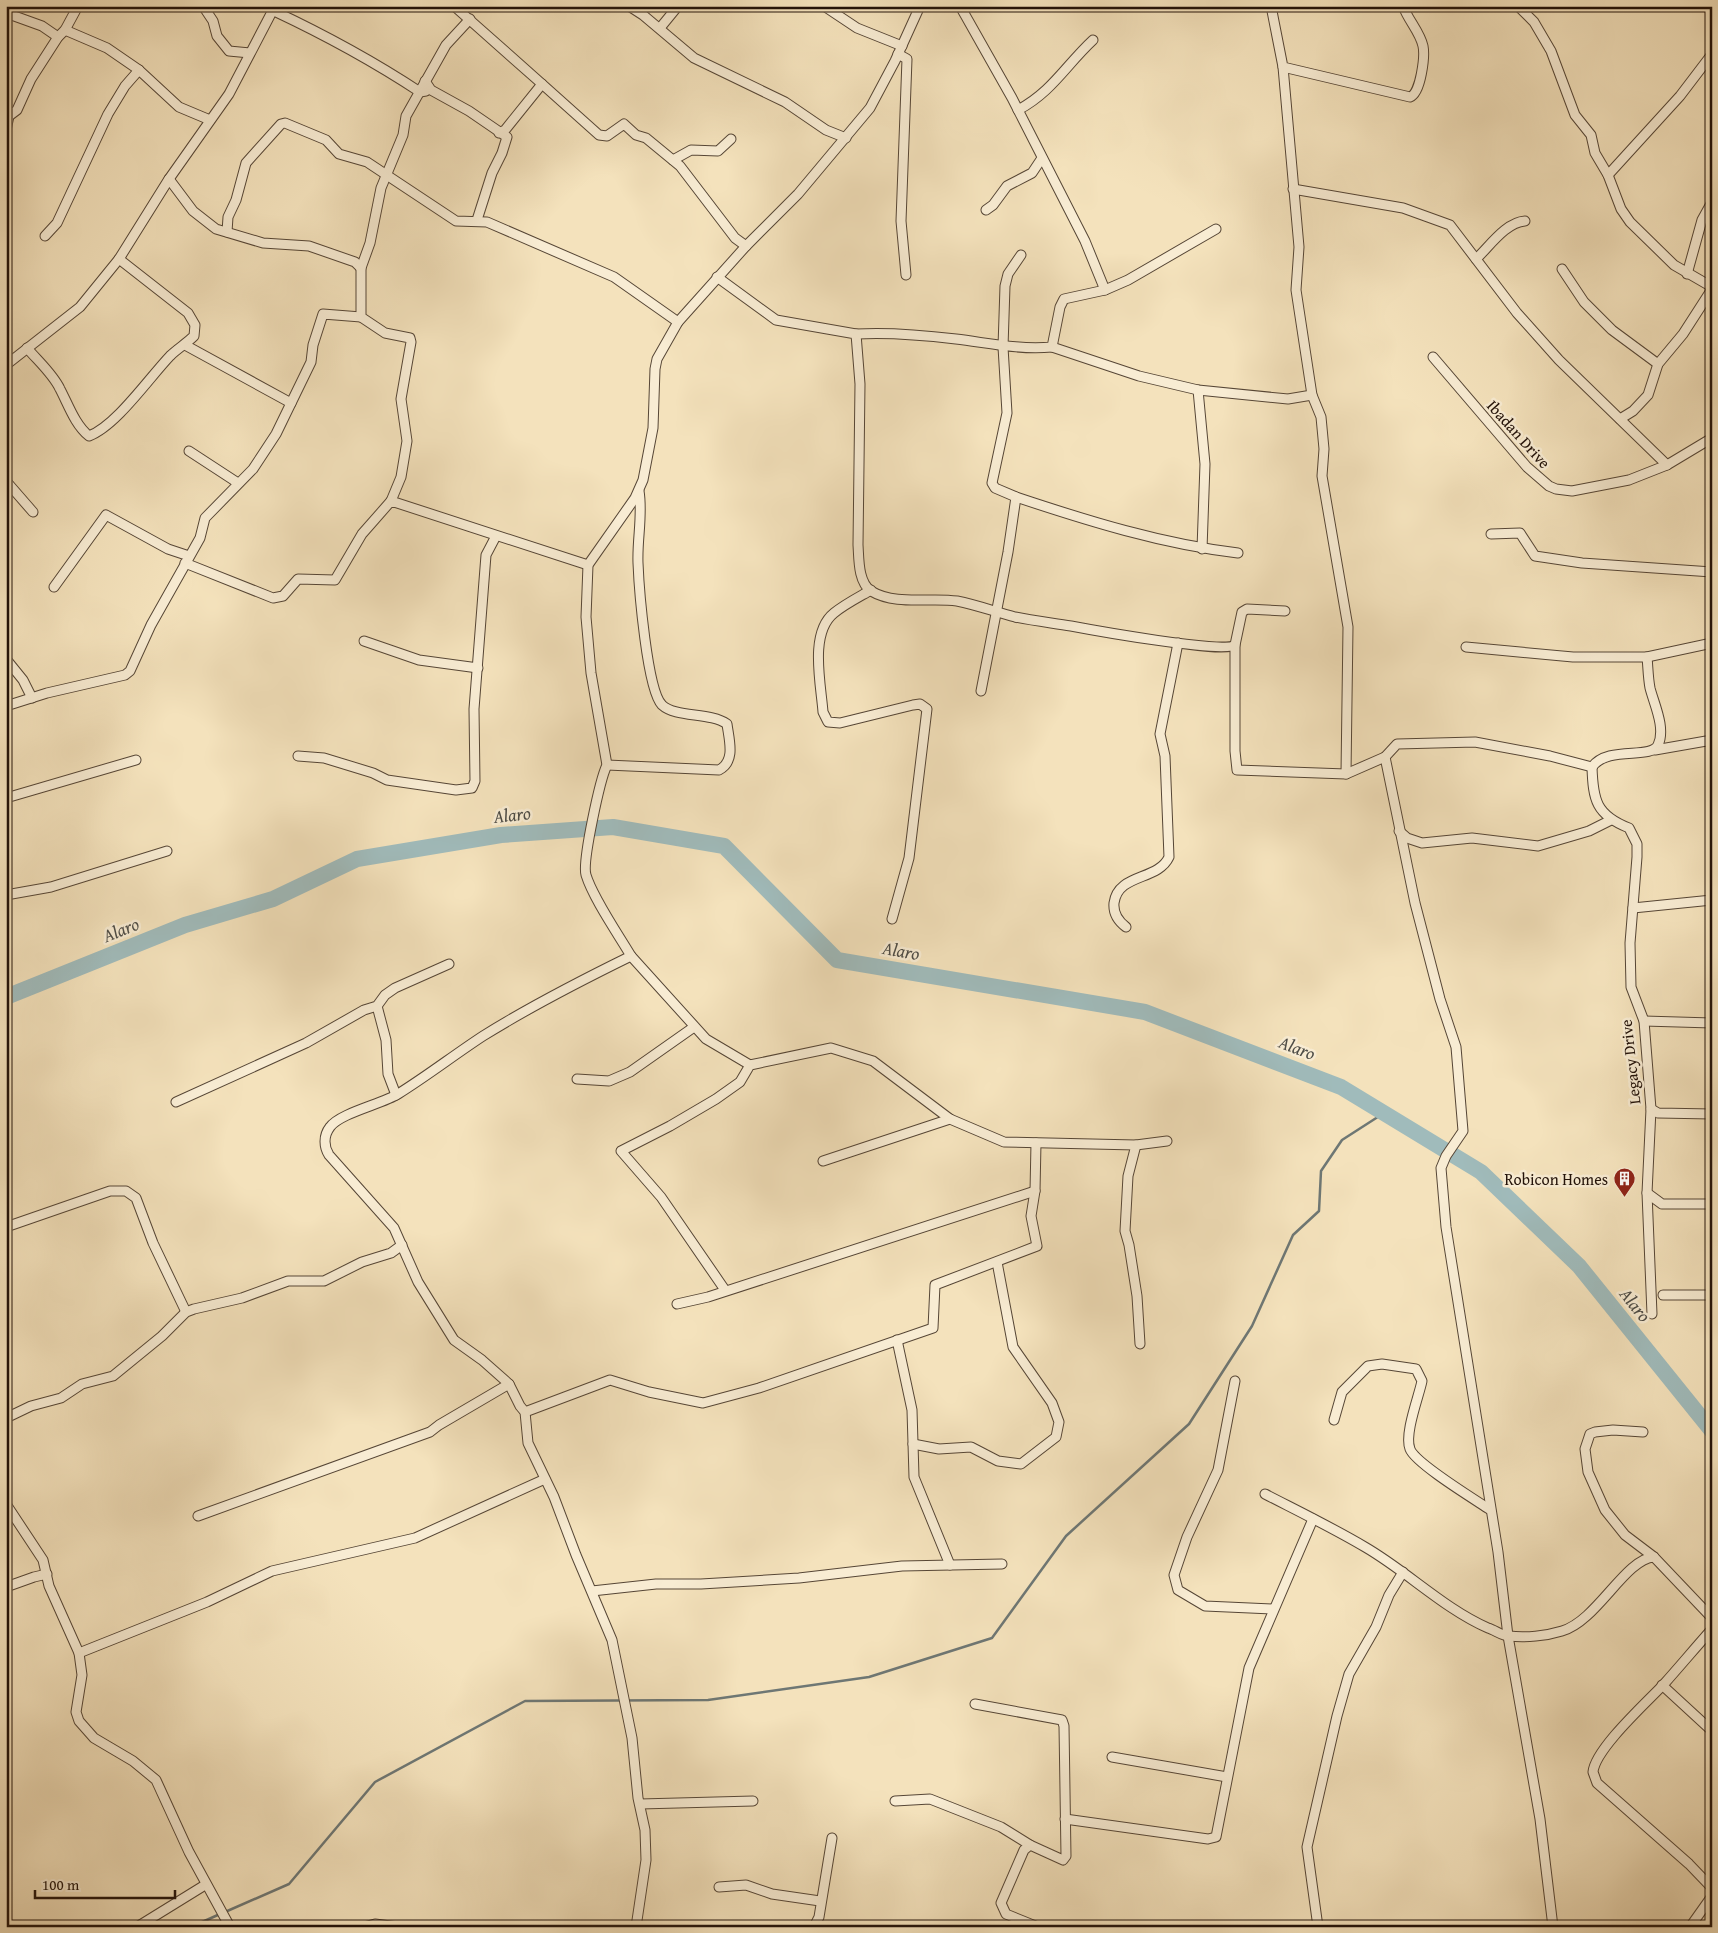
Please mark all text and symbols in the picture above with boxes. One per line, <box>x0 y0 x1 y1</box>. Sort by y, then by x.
street label: Ibadan Drive <box>1482 394 1556 474</box>
water label: Alaro <box>491 799 532 830</box>
water label: Alaro <box>98 910 143 949</box>
water label: Alaro <box>879 934 922 967</box>
street label: Legacy Drive <box>1614 1018 1646 1106</box>
water label: Alaro <box>1274 1028 1320 1067</box>
place label: Robicon Homes <box>1504 1167 1608 1191</box>
building icon: Robicon Homes <box>1612 1167 1636 1198</box>
water label: Alaro <box>1613 1281 1658 1328</box>
scale bar <box>35 1868 175 1900</box>
text: 100 m <box>42 1874 80 1895</box>

